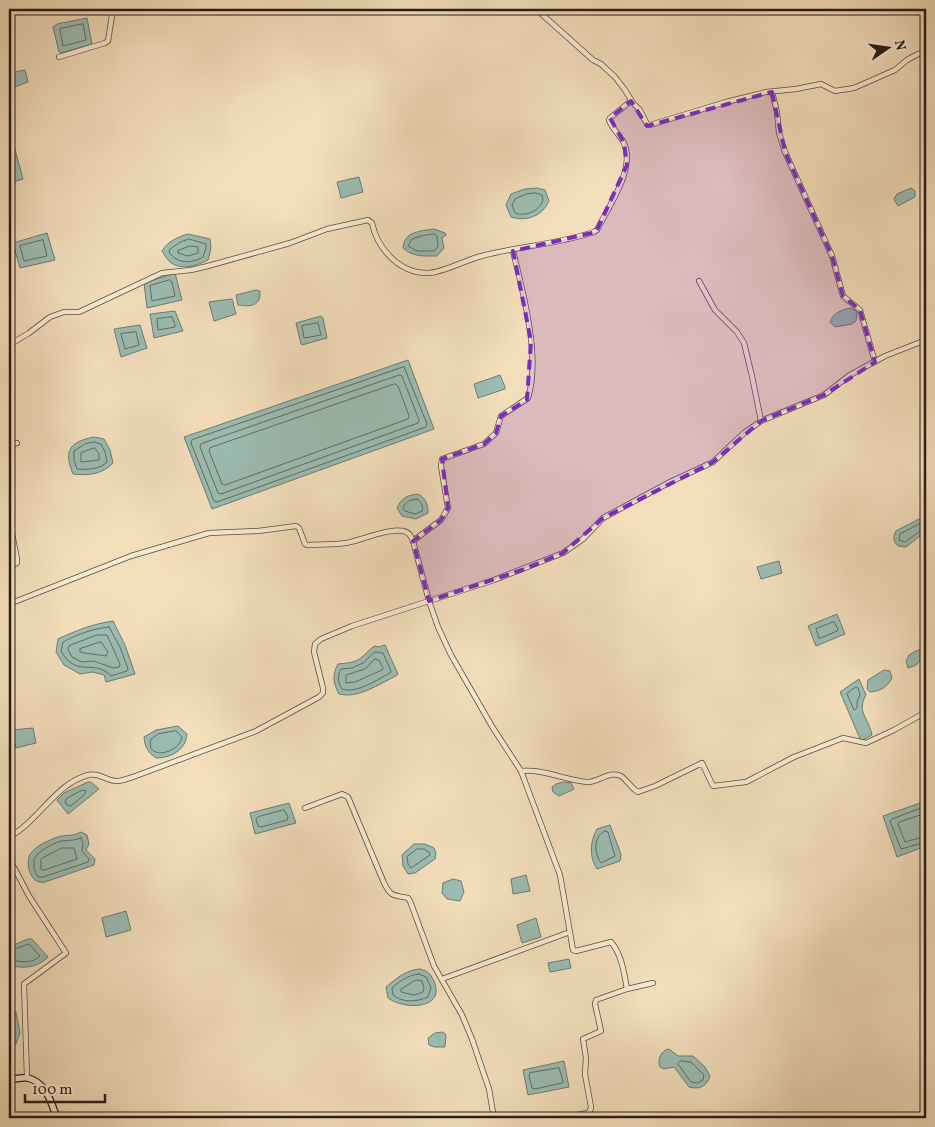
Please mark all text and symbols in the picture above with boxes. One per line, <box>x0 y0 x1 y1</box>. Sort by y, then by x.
north arrow <box>862 22 912 72</box>
text: N <box>889 38 910 53</box>
scale bar <box>25 1072 105 1104</box>
text: 100 m <box>32 1080 72 1101</box>

